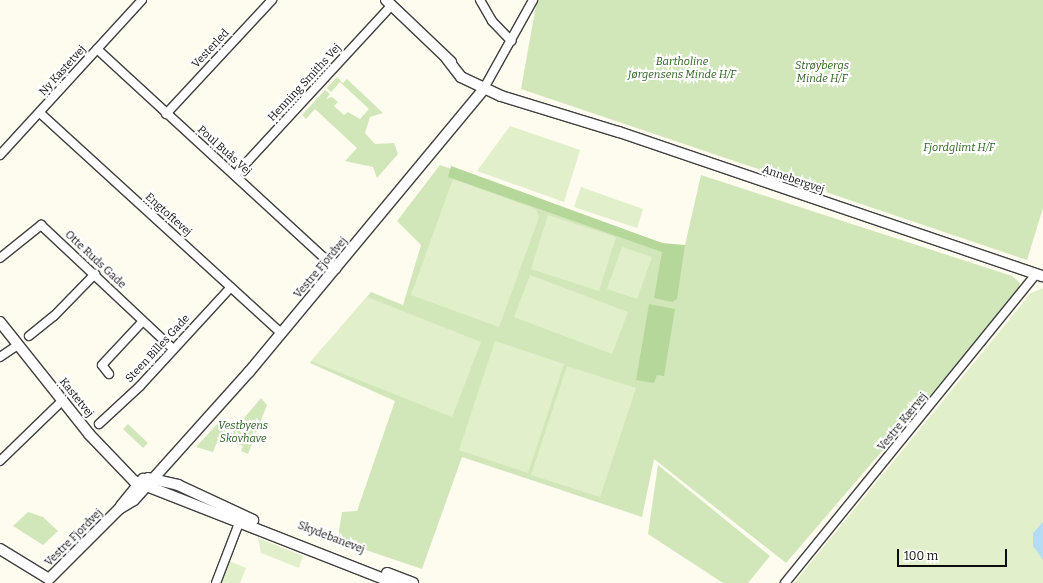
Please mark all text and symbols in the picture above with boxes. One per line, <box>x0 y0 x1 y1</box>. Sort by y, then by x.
street label: Vesterled <box>190 27 232 71</box>
street label: Henning Smiths Vej <box>266 42 344 124</box>
street label: Ny Kastetvej <box>37 43 89 99</box>
park label: Bartholine Jørgensens Minde H/F <box>628 56 736 82</box>
park label: Strøybergs Minde H/F <box>795 60 849 86</box>
street label: Poul Buås Vej <box>194 123 254 179</box>
park label: Fjordglimt H/F <box>923 141 995 155</box>
street label: Annebergvej <box>760 163 826 197</box>
street label: Engtoftevej <box>142 191 194 239</box>
street label: Otte Ruds Gade <box>62 228 128 292</box>
street label: Vestre Fjordvej <box>292 235 350 301</box>
street label: Steen Billes Gade <box>123 312 193 386</box>
street label: Kastetvej <box>56 376 96 420</box>
street label: Vestre Kærvej <box>875 390 931 454</box>
park label: Vestbyens Skovhave <box>218 420 268 446</box>
street label: Vestre Fjordvej <box>43 507 105 569</box>
street label: Skydebanevej <box>296 519 366 557</box>
scale bar <box>899 541 1009 567</box>
text: 100 m <box>904 549 938 563</box>

